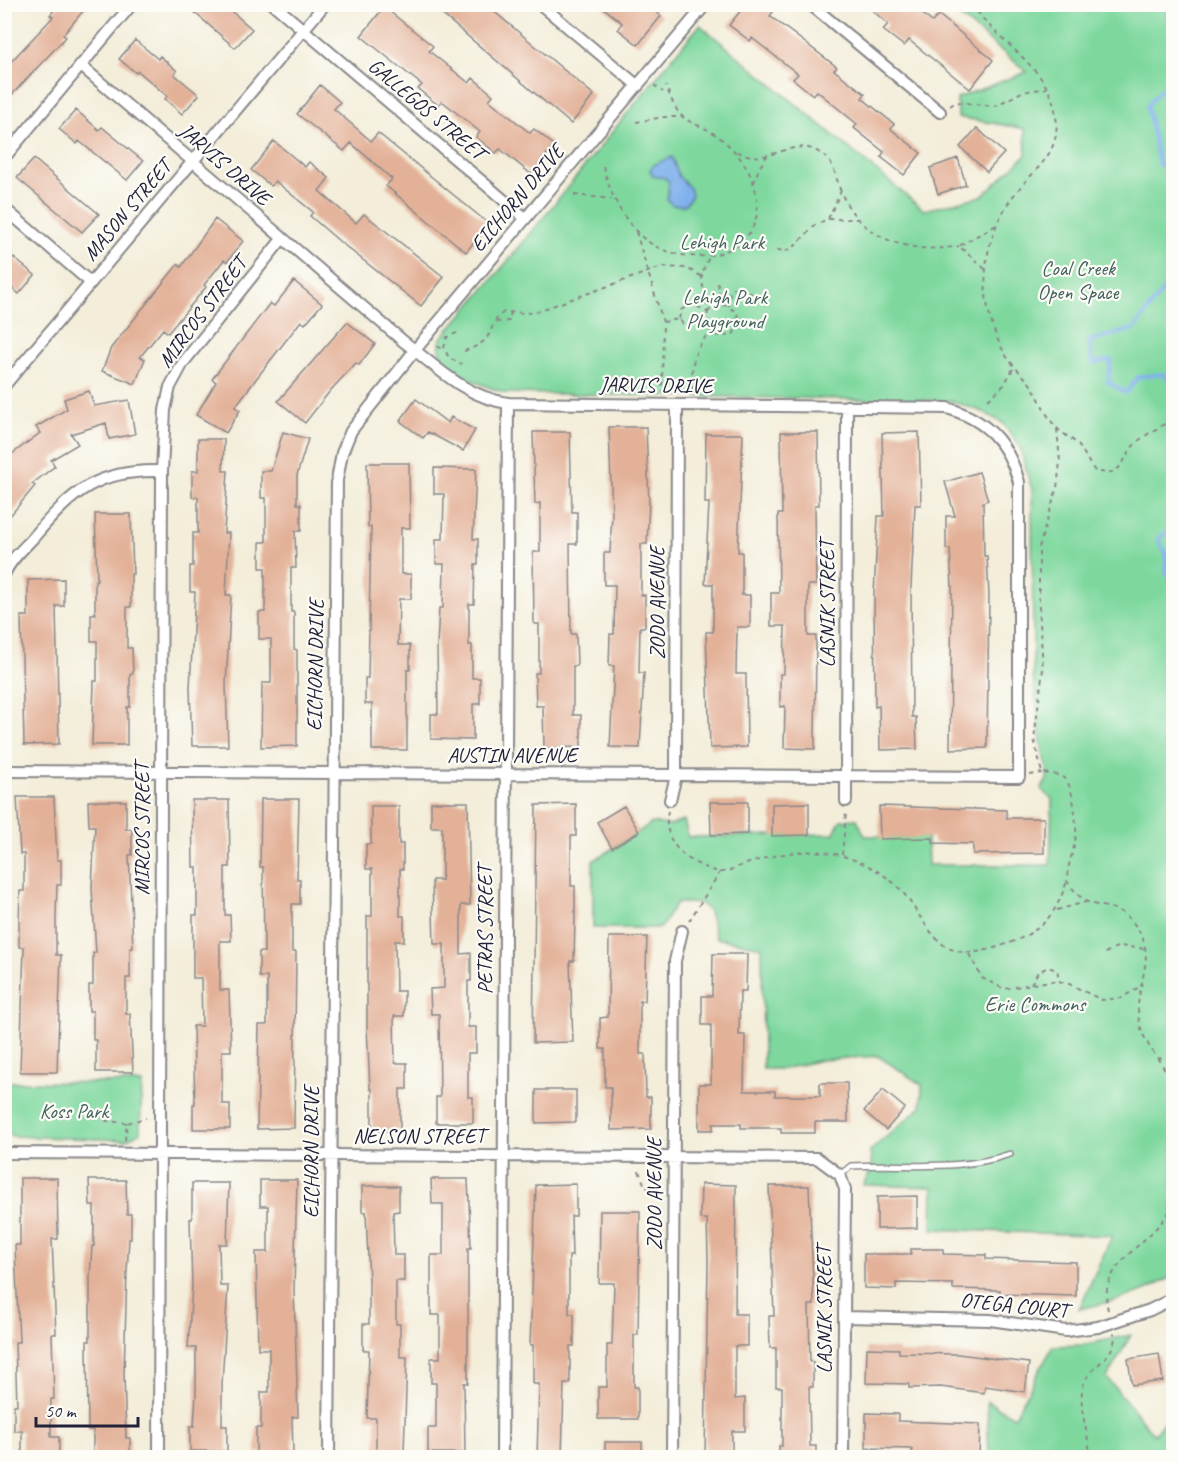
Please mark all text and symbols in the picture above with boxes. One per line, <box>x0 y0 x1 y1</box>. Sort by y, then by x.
street label: GALLEGOS STREET <box>363 52 495 169</box>
street label: JARVIS DRIVE <box>173 117 278 213</box>
street label: EICHORN DRIVE <box>465 137 571 257</box>
street label: MASON STREET <box>77 151 180 266</box>
park label: Lehigh Park <box>680 229 765 255</box>
street label: MIRCOS STREET <box>152 247 255 372</box>
park label: Coal Creek Open Space <box>1038 255 1120 305</box>
park label: Lehigh Park Playground <box>683 284 768 334</box>
street label: JARVIS DRIVE <box>598 371 715 399</box>
street label: LASNIK STREET <box>814 535 840 668</box>
street label: ZODO AVENUE <box>644 544 670 659</box>
street label: EICHORN DRIVE <box>301 596 329 731</box>
street label: AUSTIN AVENUE <box>447 742 580 768</box>
street label: MIRCOS STREET <box>129 758 155 895</box>
street label: PETRAS STREET <box>472 860 498 994</box>
park label: Erie Commons <box>985 991 1087 1017</box>
street label: EICHORN DRIVE <box>298 1084 324 1218</box>
park label: Koss Park <box>40 1098 111 1124</box>
street label: NELSON STREET <box>353 1123 490 1149</box>
street label: ZODO AVENUE <box>641 1135 667 1250</box>
street label: LASNIK STREET <box>811 1241 837 1374</box>
street label: OTEGA COURT <box>959 1286 1074 1324</box>
scale bar <box>36 1390 138 1428</box>
text: 50 m <box>45 1400 78 1422</box>

